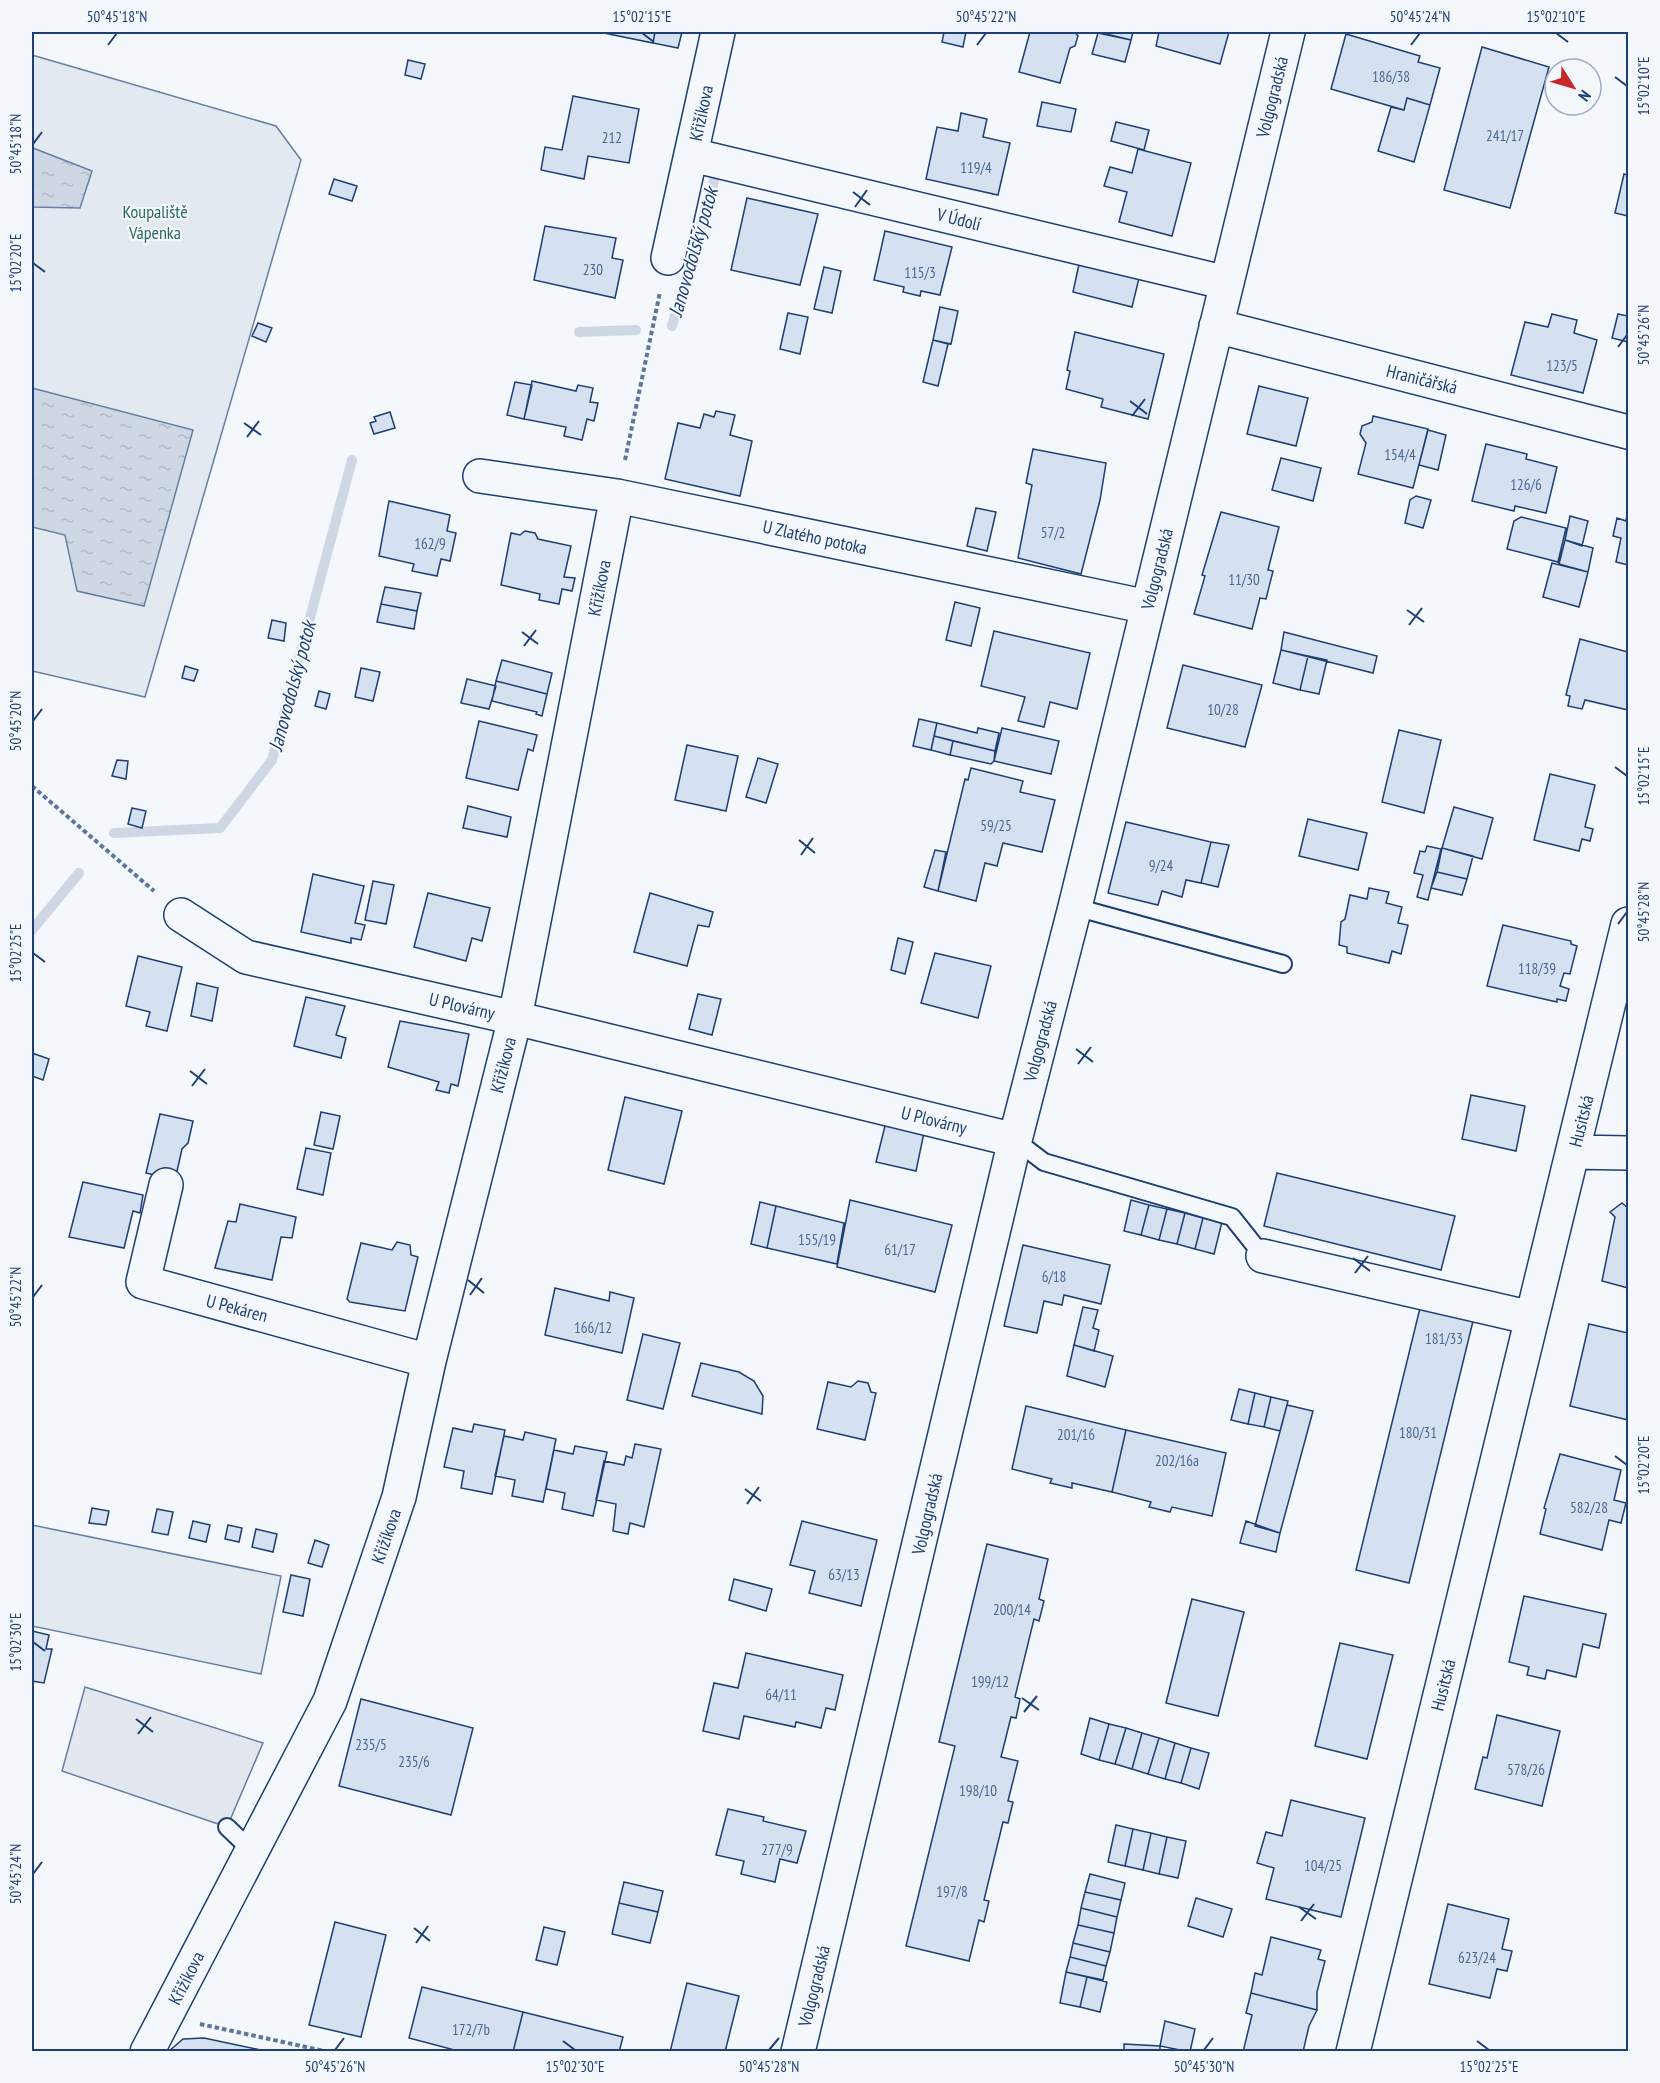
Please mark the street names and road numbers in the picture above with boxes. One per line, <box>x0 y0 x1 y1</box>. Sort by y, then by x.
street label: Volgogradská <box>1251 54 1293 141</box>
street label: Křižíkova <box>684 83 718 143</box>
street label: V Údolí <box>934 202 984 236</box>
street label: Hraničářská <box>1384 359 1460 399</box>
street label: U Zlatého potoka <box>761 515 869 559</box>
street label: Volgogradská <box>1136 526 1178 613</box>
street label: Křižíkova <box>582 558 616 618</box>
street label: U Plovárny <box>427 987 497 1025</box>
street label: Volgogradská <box>1018 998 1062 1085</box>
street label: Křižíkova <box>485 1035 521 1095</box>
street label: Husitská <box>1563 1093 1599 1149</box>
street label: U Plovárny <box>899 1101 969 1139</box>
street label: U Pekáren <box>204 1289 270 1327</box>
street label: Volgogradská <box>906 1471 948 1558</box>
street label: Křižíkova <box>366 1505 406 1567</box>
street label: Husitská <box>1425 1657 1461 1713</box>
street label: Volgogradská <box>793 1943 835 2030</box>
street label: Křižíkova <box>163 1948 209 2008</box>

